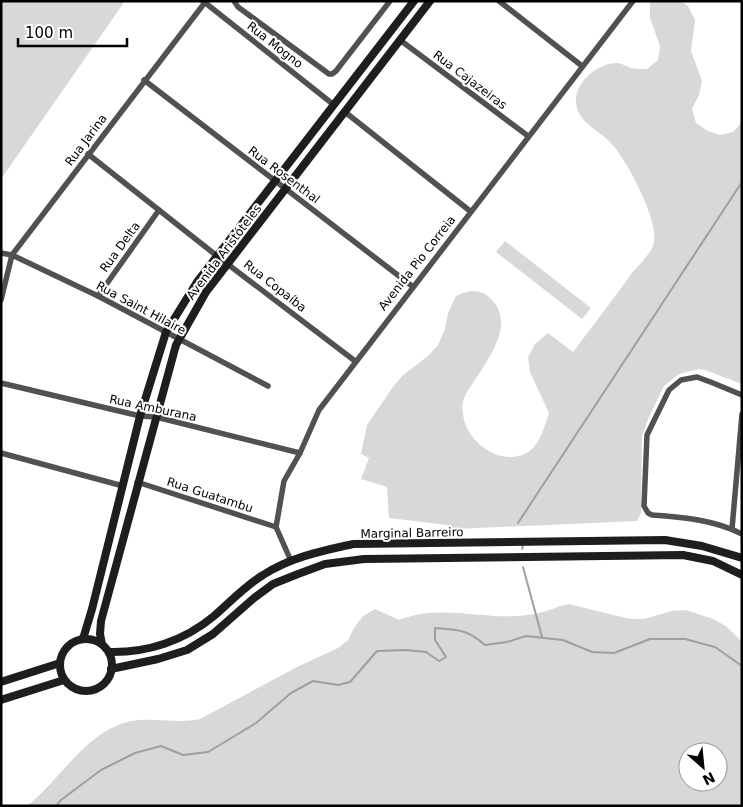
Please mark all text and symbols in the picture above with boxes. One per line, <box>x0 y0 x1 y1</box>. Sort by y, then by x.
scale bar <box>18 15 126 47</box>
street label: Rua Mogno <box>244 19 306 71</box>
text: 100 m <box>25 24 73 42</box>
street label: Rua Cajazeiras <box>430 48 510 112</box>
street label: Rua Jarina <box>62 112 110 168</box>
street label: Rua Rosenthal <box>245 144 323 206</box>
street label: Avenida Aristóteles <box>184 202 264 302</box>
street label: Avenida Pio Correia <box>376 213 458 313</box>
street label: Rua Delta <box>97 219 143 275</box>
street label: Rua Copaíba <box>241 257 309 315</box>
street label: Rua Saint Hilaire <box>94 278 188 338</box>
street label: Rua Amburana <box>108 392 198 424</box>
street label: Rua Guatambu <box>165 474 255 516</box>
street label: Marginal Barreiro <box>360 525 464 541</box>
north arrow <box>678 742 728 792</box>
text: N <box>700 769 718 788</box>

